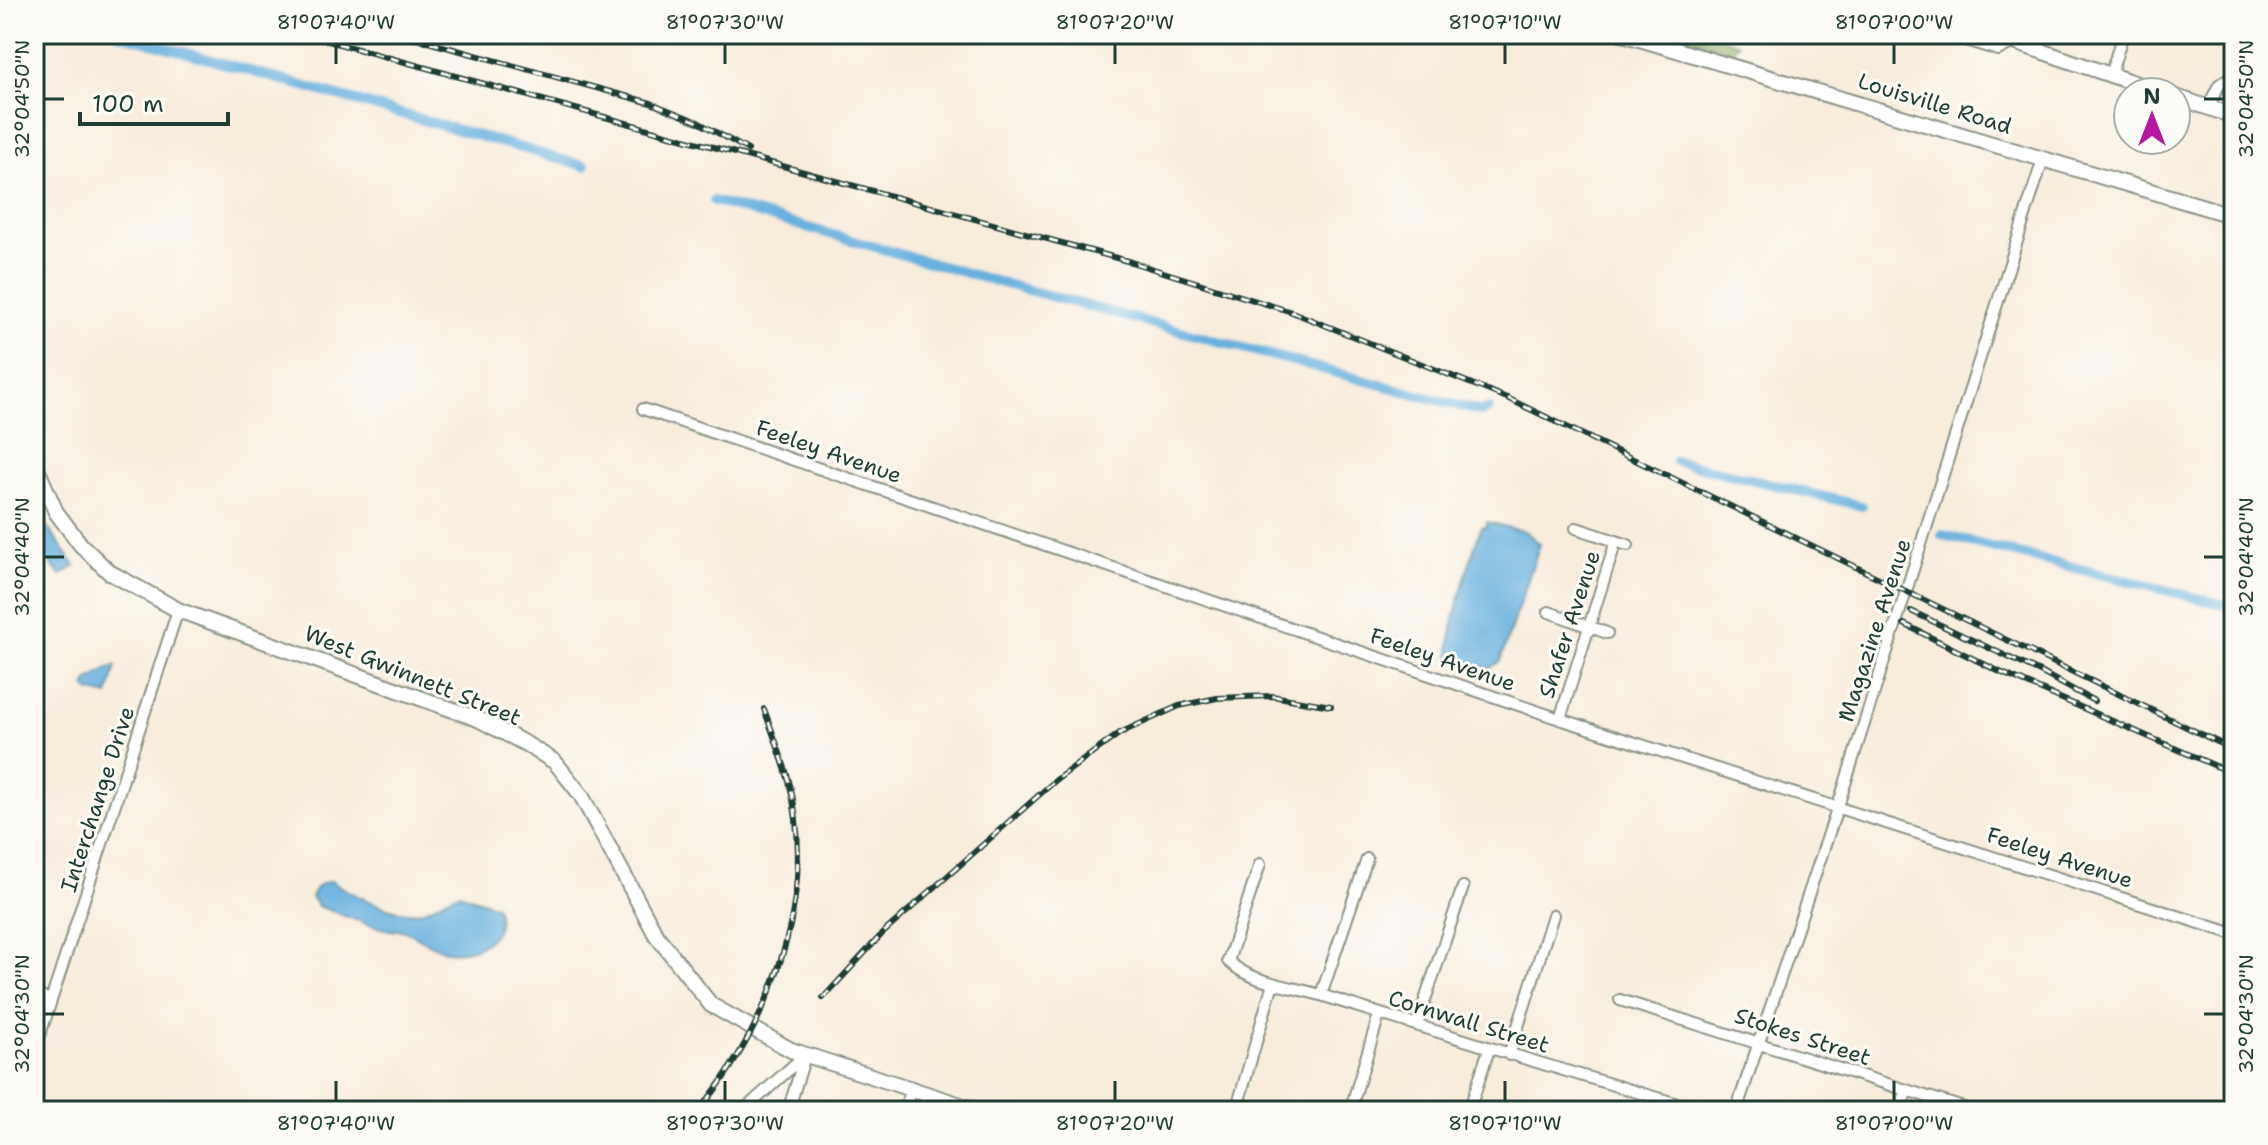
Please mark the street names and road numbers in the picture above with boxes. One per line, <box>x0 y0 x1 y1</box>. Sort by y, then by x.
street label: Louisville Road <box>1854 66 2015 141</box>
street label: Feeley Avenue <box>752 413 906 490</box>
street label: Magazine Avenue <box>1831 535 1918 725</box>
street label: Shafer Avenue <box>1532 547 1607 702</box>
street label: West Gwinnett Street <box>300 619 526 732</box>
street label: Feeley Avenue <box>1366 621 1520 698</box>
street label: Interchange Drive <box>54 703 141 896</box>
street label: Feeley Avenue <box>1983 820 2137 895</box>
street label: Cornwall Street <box>1385 983 1553 1060</box>
street label: Stokes Street <box>1731 1001 1874 1072</box>

